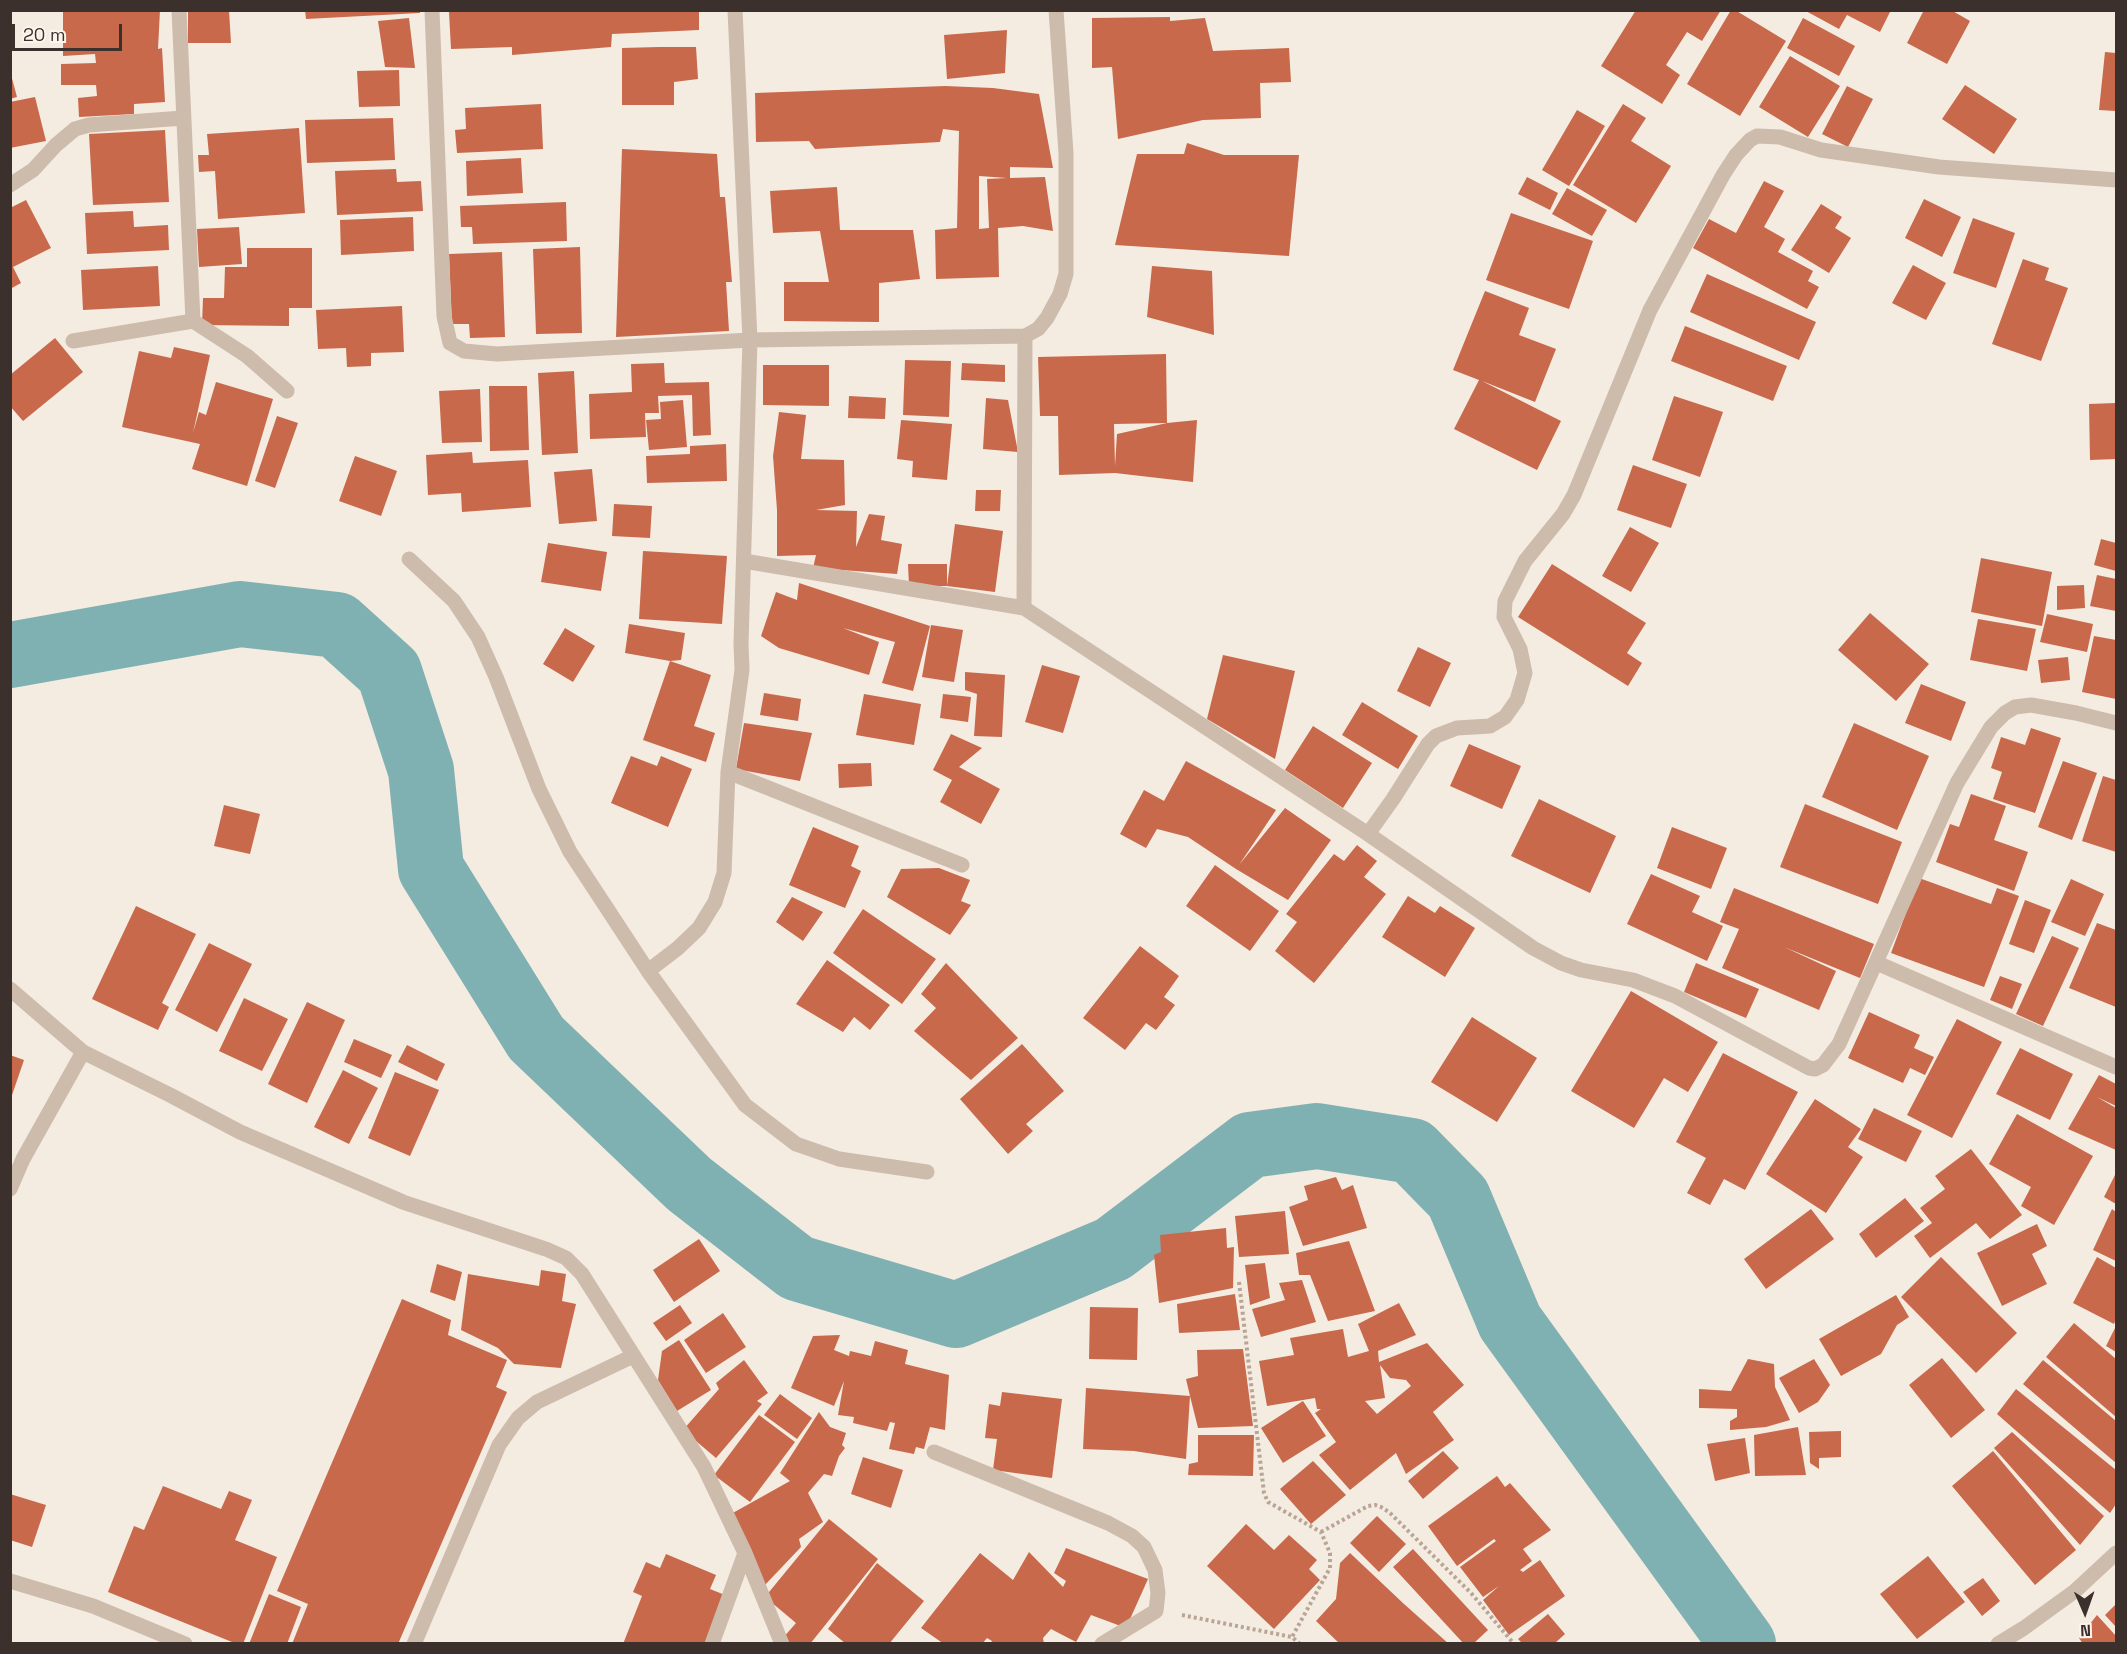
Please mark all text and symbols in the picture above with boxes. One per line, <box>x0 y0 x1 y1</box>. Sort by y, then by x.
scale bar <box>15 12 124 50</box>
text: 20 m <box>23 23 66 46</box>
north arrow <box>2055 1582 2115 1642</box>
text: N <box>2080 1620 2091 1641</box>

